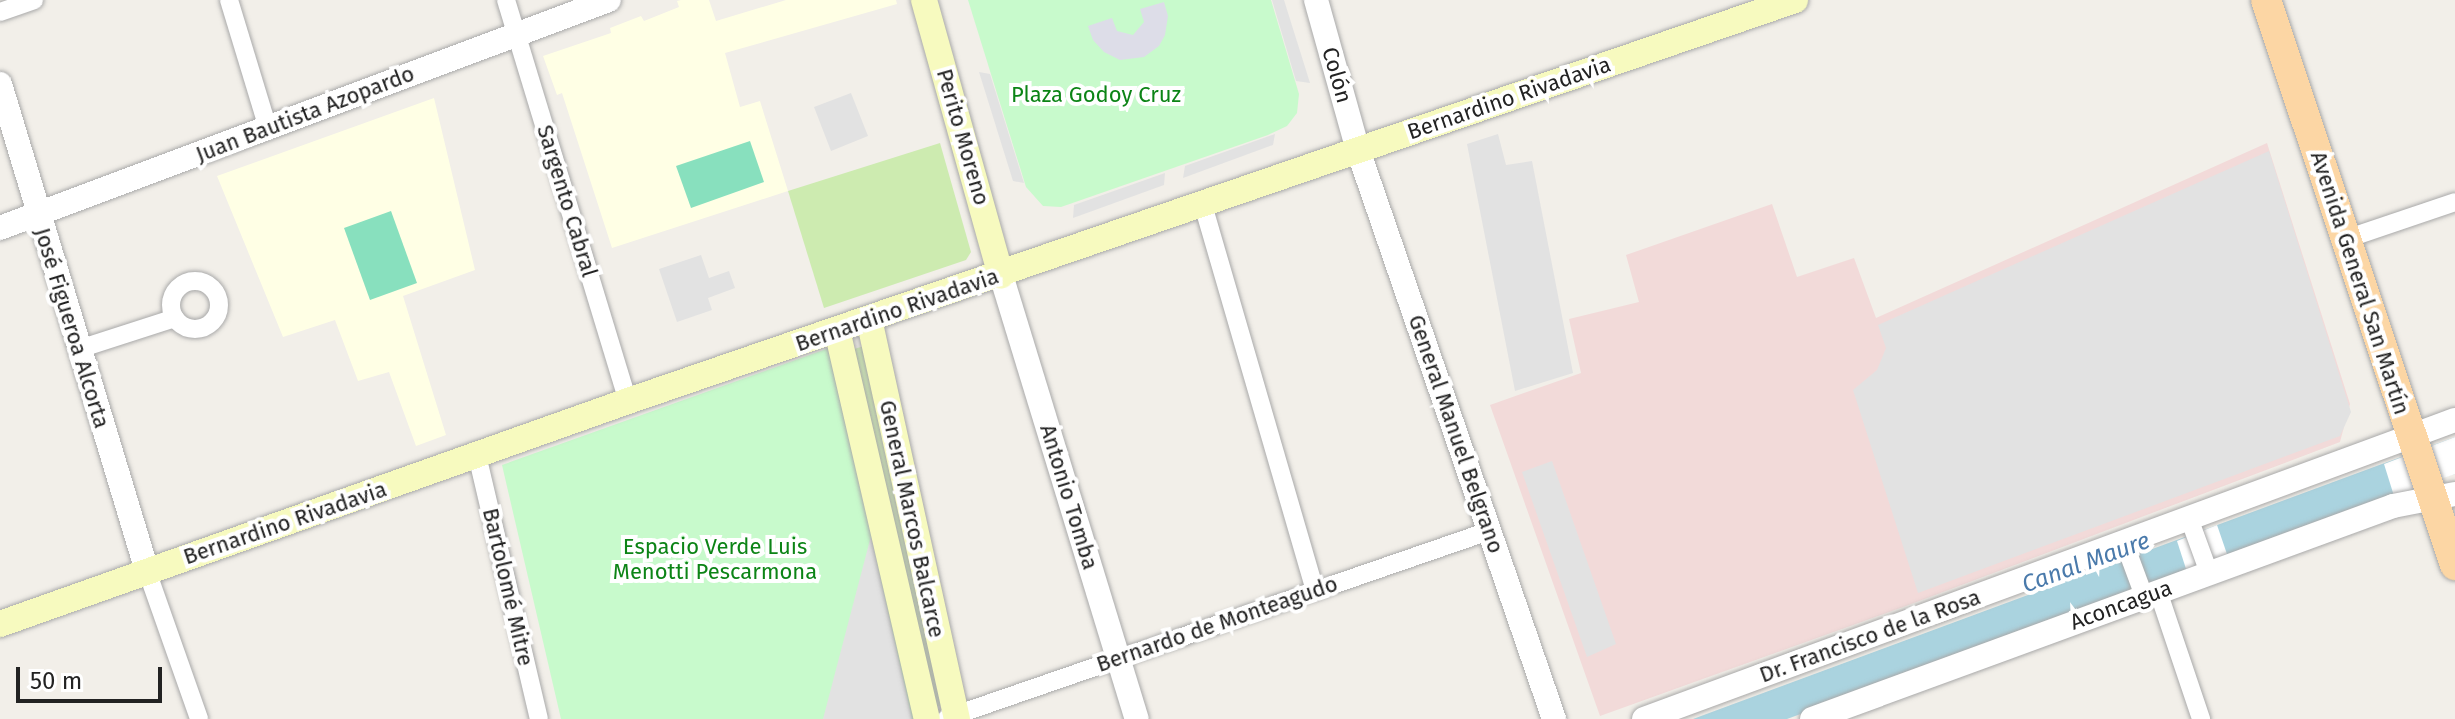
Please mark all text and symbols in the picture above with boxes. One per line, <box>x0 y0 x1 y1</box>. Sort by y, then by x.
street label: Colón <box>1316 44 1358 106</box>
street label: Bernardino Rivadavia <box>1404 51 1614 145</box>
street label: Juan Bautista Azopardo <box>192 60 418 168</box>
street label: Perito Moreno <box>931 66 995 208</box>
park label: Plaza Godoy Cruz <box>1011 82 1181 108</box>
street label: Sargento Cabral <box>531 122 603 280</box>
street label: Avenida General San Martín <box>2305 148 2415 418</box>
street label: José Figueroa Alcorta <box>29 225 115 431</box>
street label: Bernardino Rivadavia <box>792 263 1002 357</box>
street label: General Manuel Belgrano <box>1403 311 1509 557</box>
street label: General Marcos Balcarce <box>874 398 950 640</box>
street label: Antonio Tomba <box>1034 421 1104 573</box>
street label: Bernardino Rivadavia <box>180 476 390 570</box>
street label: Bartolomé Mitre <box>477 505 539 669</box>
water label: Canal Maure <box>2018 527 2154 599</box>
park label: Espacio Verde Luis Menotti Pescarmona <box>613 533 817 584</box>
street label: Bernardo de Monteagudo <box>1093 570 1341 678</box>
street label: Aconcagua <box>2066 574 2176 636</box>
street label: Dr. Francisco de la Rosa <box>1756 584 1984 688</box>
scale bar <box>20 651 166 701</box>
text: 50 m <box>30 667 82 695</box>

